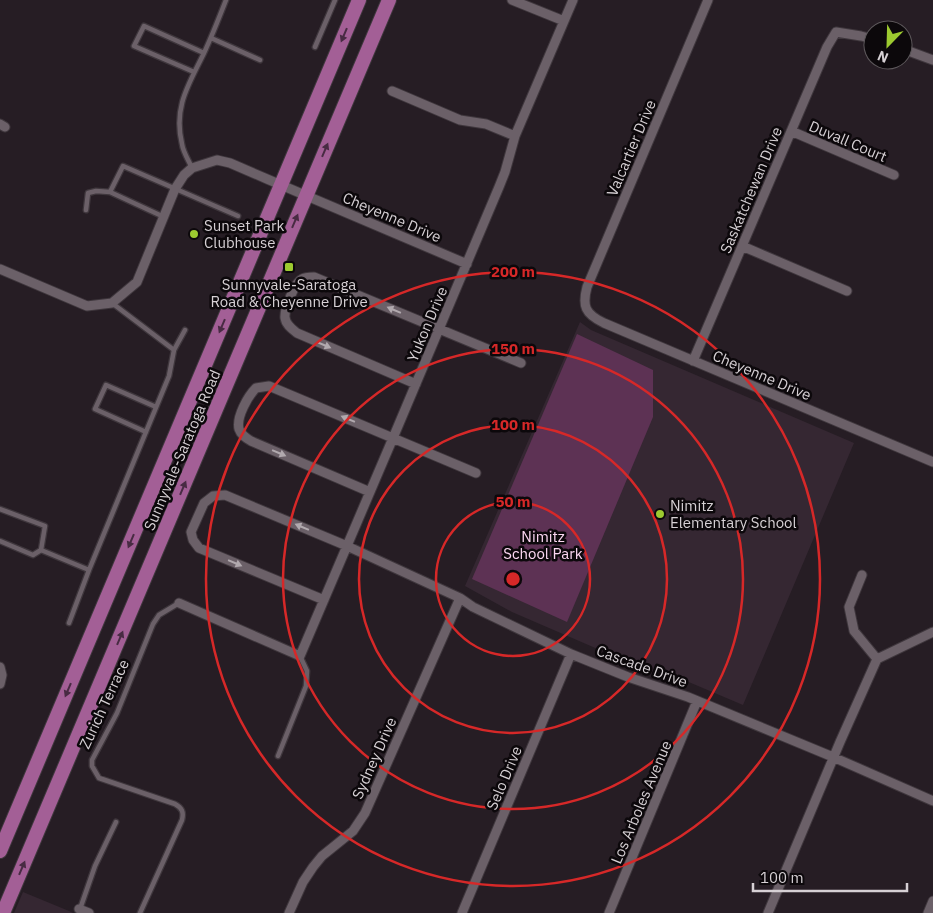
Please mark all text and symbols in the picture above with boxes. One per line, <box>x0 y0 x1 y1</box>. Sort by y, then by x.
north arrow <box>863 20 913 70</box>
one-way arrow <box>340 28 348 42</box>
text: N <box>875 47 891 67</box>
street label: Valcartier Drive <box>602 97 660 199</box>
street label: Duvall Court <box>806 116 890 166</box>
street label: Saskatchewan Drive <box>716 124 786 256</box>
one-way arrow <box>322 143 330 157</box>
street label: Cheyenne Drive <box>340 188 444 246</box>
one-way arrow <box>292 214 300 229</box>
place label: Sunset Park Clubhouse <box>204 216 285 252</box>
marker: Sunset Park Clubhouse <box>188 228 200 240</box>
marker: Sunnyvale-Saratoga Road & Cheyenne Drive <box>283 261 295 273</box>
text: 200 m <box>491 262 535 281</box>
place label: Sunnyvale-Saratoga Road & Cheyenne Drive <box>210 275 368 311</box>
street label: Yukon Drive <box>403 284 451 364</box>
one-way arrow <box>387 306 401 314</box>
one-way arrow <box>217 319 225 333</box>
text: 150 m <box>491 339 535 358</box>
one-way arrow <box>317 341 331 349</box>
street label: Cheyenne Drive <box>710 346 814 404</box>
street label: Sunnyvale-Saratoga Road <box>140 367 224 533</box>
one-way arrow <box>341 415 356 423</box>
text: 100 m <box>491 415 535 434</box>
one-way arrow <box>272 449 287 457</box>
one-way arrow <box>180 481 188 495</box>
text: 50 m <box>496 492 530 511</box>
place label: Nimitz Elementary School <box>670 496 797 532</box>
marker: Nimitz Elementary School <box>654 508 666 520</box>
one-way arrow <box>295 523 309 531</box>
park label: Nimitz School Park <box>503 527 583 563</box>
one-way arrow <box>127 534 135 548</box>
one-way arrow <box>228 559 242 567</box>
centre of rings <box>504 570 522 588</box>
one-way arrow <box>117 631 125 645</box>
street label: Cascade Drive <box>594 641 690 691</box>
street label: Zurich Terrace <box>75 656 133 752</box>
one-way arrow <box>64 683 72 697</box>
street label: Sydney Drive <box>348 714 400 802</box>
street label: Los Arboles Avenue <box>606 737 676 867</box>
street label: Selo Drive <box>482 743 526 813</box>
scale bar <box>753 860 907 892</box>
one-way arrow <box>19 861 27 875</box>
text: 100 m <box>760 868 804 887</box>

